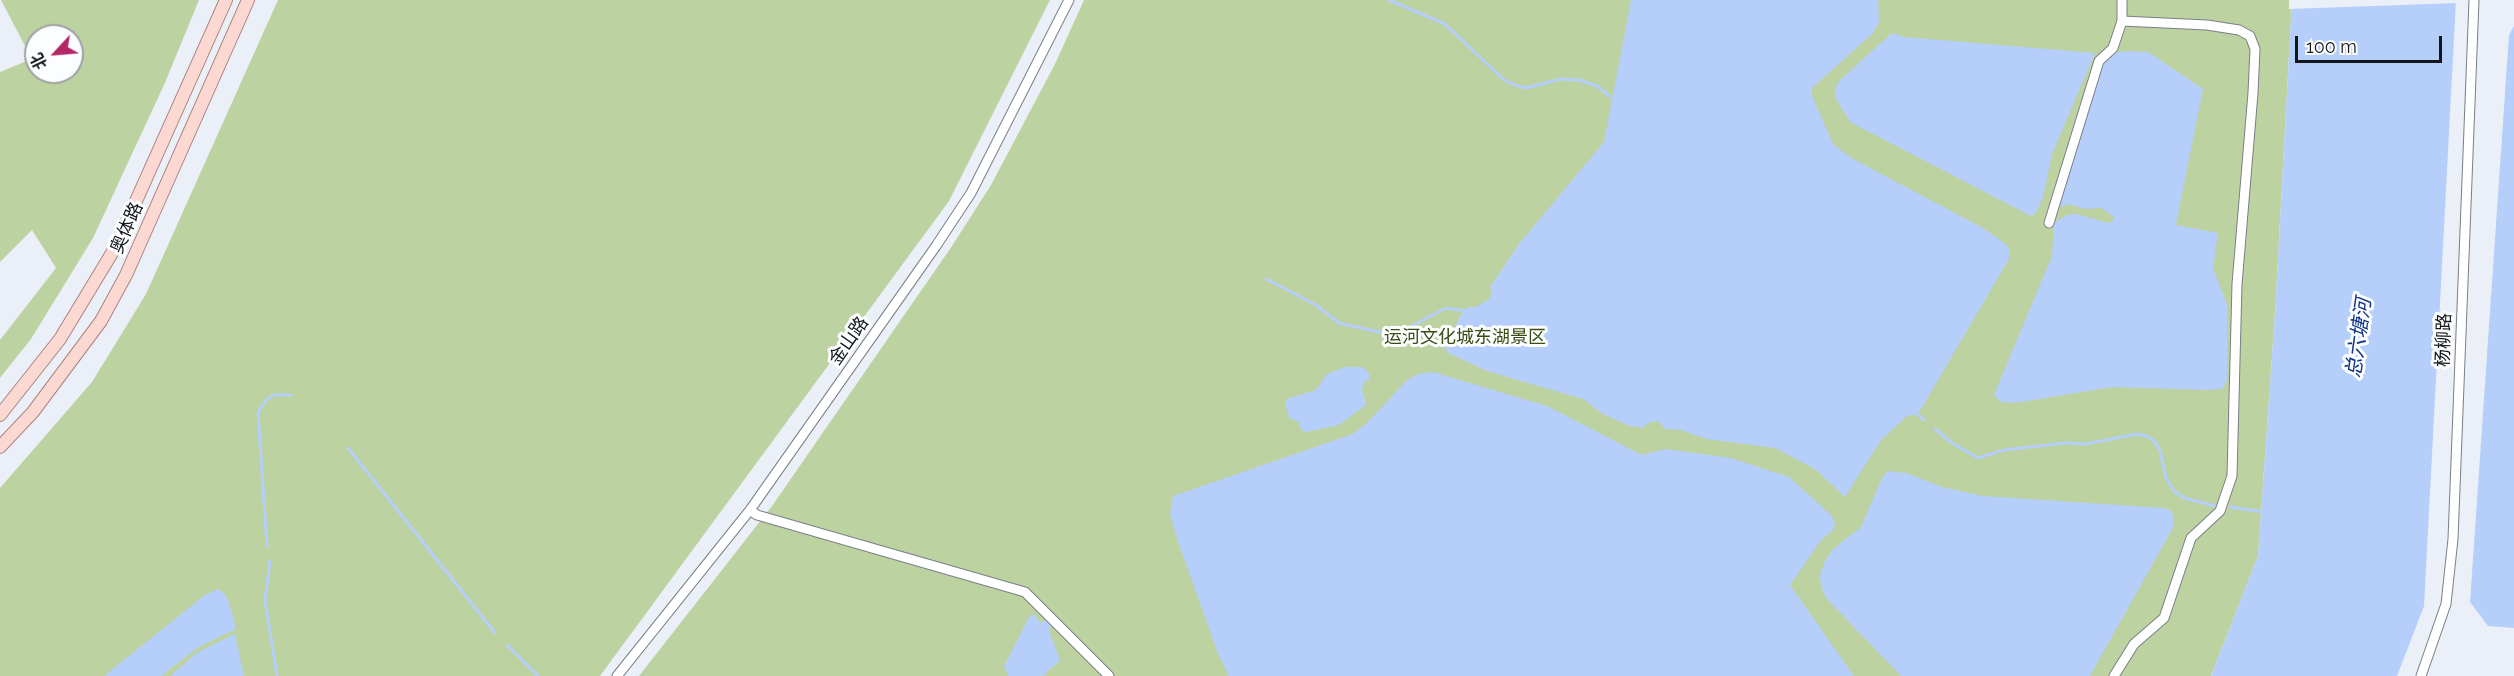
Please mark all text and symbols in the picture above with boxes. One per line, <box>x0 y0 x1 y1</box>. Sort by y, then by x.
north arrow <box>24 24 84 84</box>
scale bar <box>2298 24 2445 62</box>
text: 100 m <box>2306 36 2357 57</box>
text: 北 <box>27 50 51 73</box>
street label: 奥体路 <box>106 199 148 257</box>
water label: 总六塘河 <box>2342 297 2376 379</box>
street label: 金山路 <box>825 313 873 369</box>
street label: 杨柳路 <box>2432 313 2456 367</box>
park label: 运河文化城东湖景区 <box>1384 327 1546 349</box>

